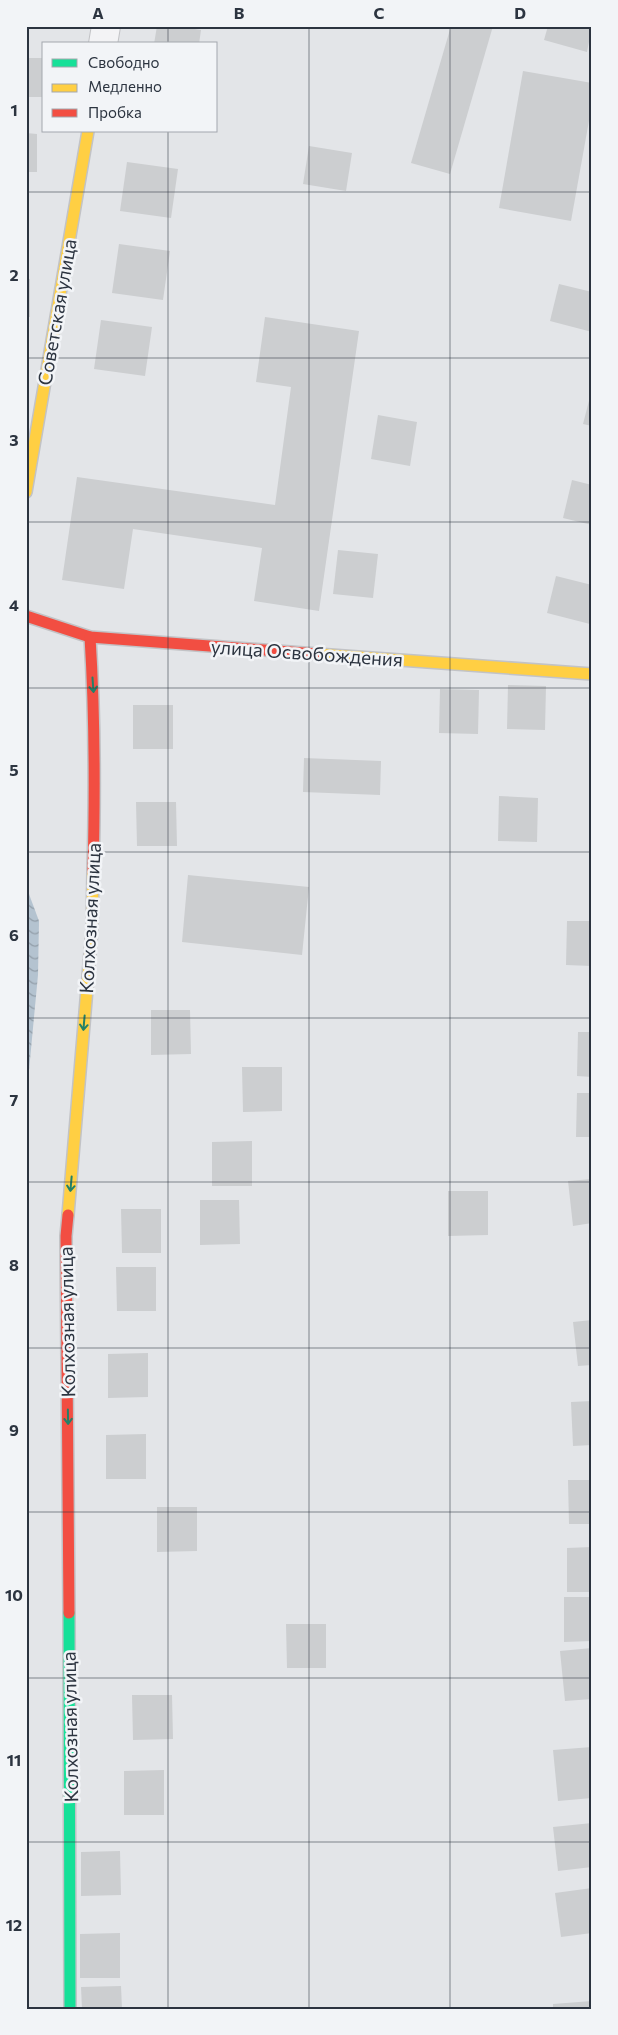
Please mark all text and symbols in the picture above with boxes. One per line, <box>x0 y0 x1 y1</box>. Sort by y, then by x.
text: A <box>92 3 104 22</box>
text: B <box>234 3 245 22</box>
text: C <box>374 3 385 22</box>
text: D <box>514 3 526 22</box>
legend <box>42 42 218 132</box>
text: Свободно <box>88 53 159 71</box>
text: Медленно <box>88 77 162 95</box>
text: 1 <box>10 100 18 119</box>
text: Пробка <box>88 103 142 121</box>
street label: Советская улица <box>32 237 81 387</box>
text: 2 <box>9 265 19 284</box>
text: 3 <box>9 430 19 449</box>
text: 4 <box>9 595 19 614</box>
street label: улица Освобождения <box>210 634 404 671</box>
one-way arrow <box>89 677 98 693</box>
text: 5 <box>9 760 19 779</box>
street label: Колхозная улица <box>74 842 105 994</box>
text: 6 <box>9 925 19 944</box>
one-way arrow <box>80 1014 89 1030</box>
text: 7 <box>10 1090 19 1109</box>
one-way arrow <box>66 1176 75 1192</box>
street label: Колхозная улица <box>54 1246 79 1398</box>
text: 8 <box>9 1255 19 1274</box>
one-way arrow <box>63 1408 73 1425</box>
text: 9 <box>9 1420 19 1439</box>
text: 10 <box>5 1585 23 1604</box>
street label: Колхозная улица <box>57 1651 82 1803</box>
text: 11 <box>7 1750 21 1769</box>
text: 12 <box>6 1915 22 1934</box>

